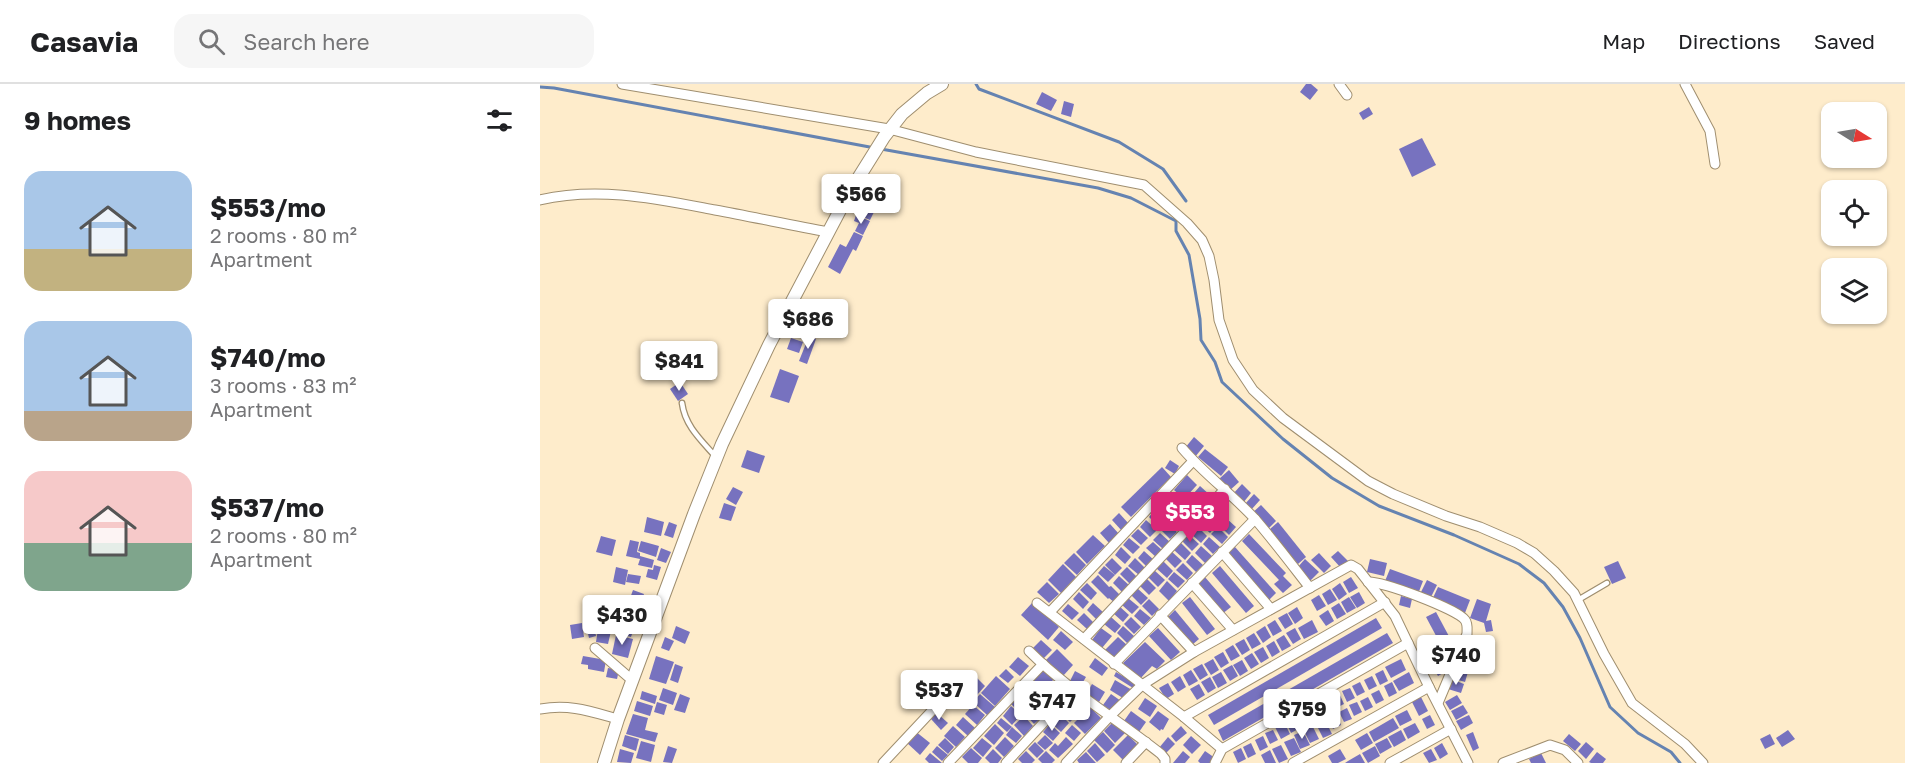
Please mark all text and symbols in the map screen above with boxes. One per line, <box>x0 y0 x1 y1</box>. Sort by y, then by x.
search box <box>174 14 594 68</box>
text: Casavia <box>30 25 138 58</box>
icon: search <box>195 25 228 58</box>
text: Search here <box>243 28 369 55</box>
text: Map <box>1602 28 1645 54</box>
text: Directions <box>1678 28 1781 54</box>
text: Saved <box>1814 28 1875 54</box>
north arrow <box>1821 102 1887 168</box>
map controls <box>1821 102 1887 324</box>
icon: filters <box>483 104 516 137</box>
text: 9 homes <box>24 105 131 136</box>
pin: $566 <box>825 174 897 225</box>
button: locate <box>1821 180 1887 246</box>
text: $566 <box>836 181 887 205</box>
text: $553/mo <box>210 192 326 223</box>
icon: home <box>72 195 144 267</box>
text: 2 rooms · 80 m² <box>210 223 357 247</box>
text: Apartment <box>210 247 313 271</box>
button: layers <box>1821 258 1887 324</box>
pin: $686 <box>772 299 844 350</box>
text: $686 <box>782 306 834 330</box>
pin: $841 <box>643 341 715 392</box>
text: $740/mo <box>210 342 326 373</box>
icon: home <box>72 345 144 417</box>
text: $841 <box>655 348 704 372</box>
text: 3 rooms · 83 m² <box>210 373 356 397</box>
text: Apartment <box>210 397 313 421</box>
text: $537/mo <box>210 492 324 523</box>
pin: $553 <box>1154 492 1226 543</box>
icon: home <box>72 495 144 567</box>
text: $553 <box>1165 499 1215 523</box>
text: 2 rooms · 80 m² <box>210 523 357 547</box>
text: Apartment <box>210 547 313 571</box>
pin: $430 <box>586 595 658 646</box>
text: $430 <box>596 602 648 626</box>
pin: $740 <box>1420 635 1492 686</box>
text: $740 <box>1431 642 1481 666</box>
pin: $537 <box>903 670 975 721</box>
text: $537 <box>915 677 963 701</box>
pin: $747 <box>1016 681 1088 732</box>
text: $747 <box>1028 688 1076 712</box>
pin: $759 <box>1266 689 1338 740</box>
text: $759 <box>1277 696 1327 720</box>

